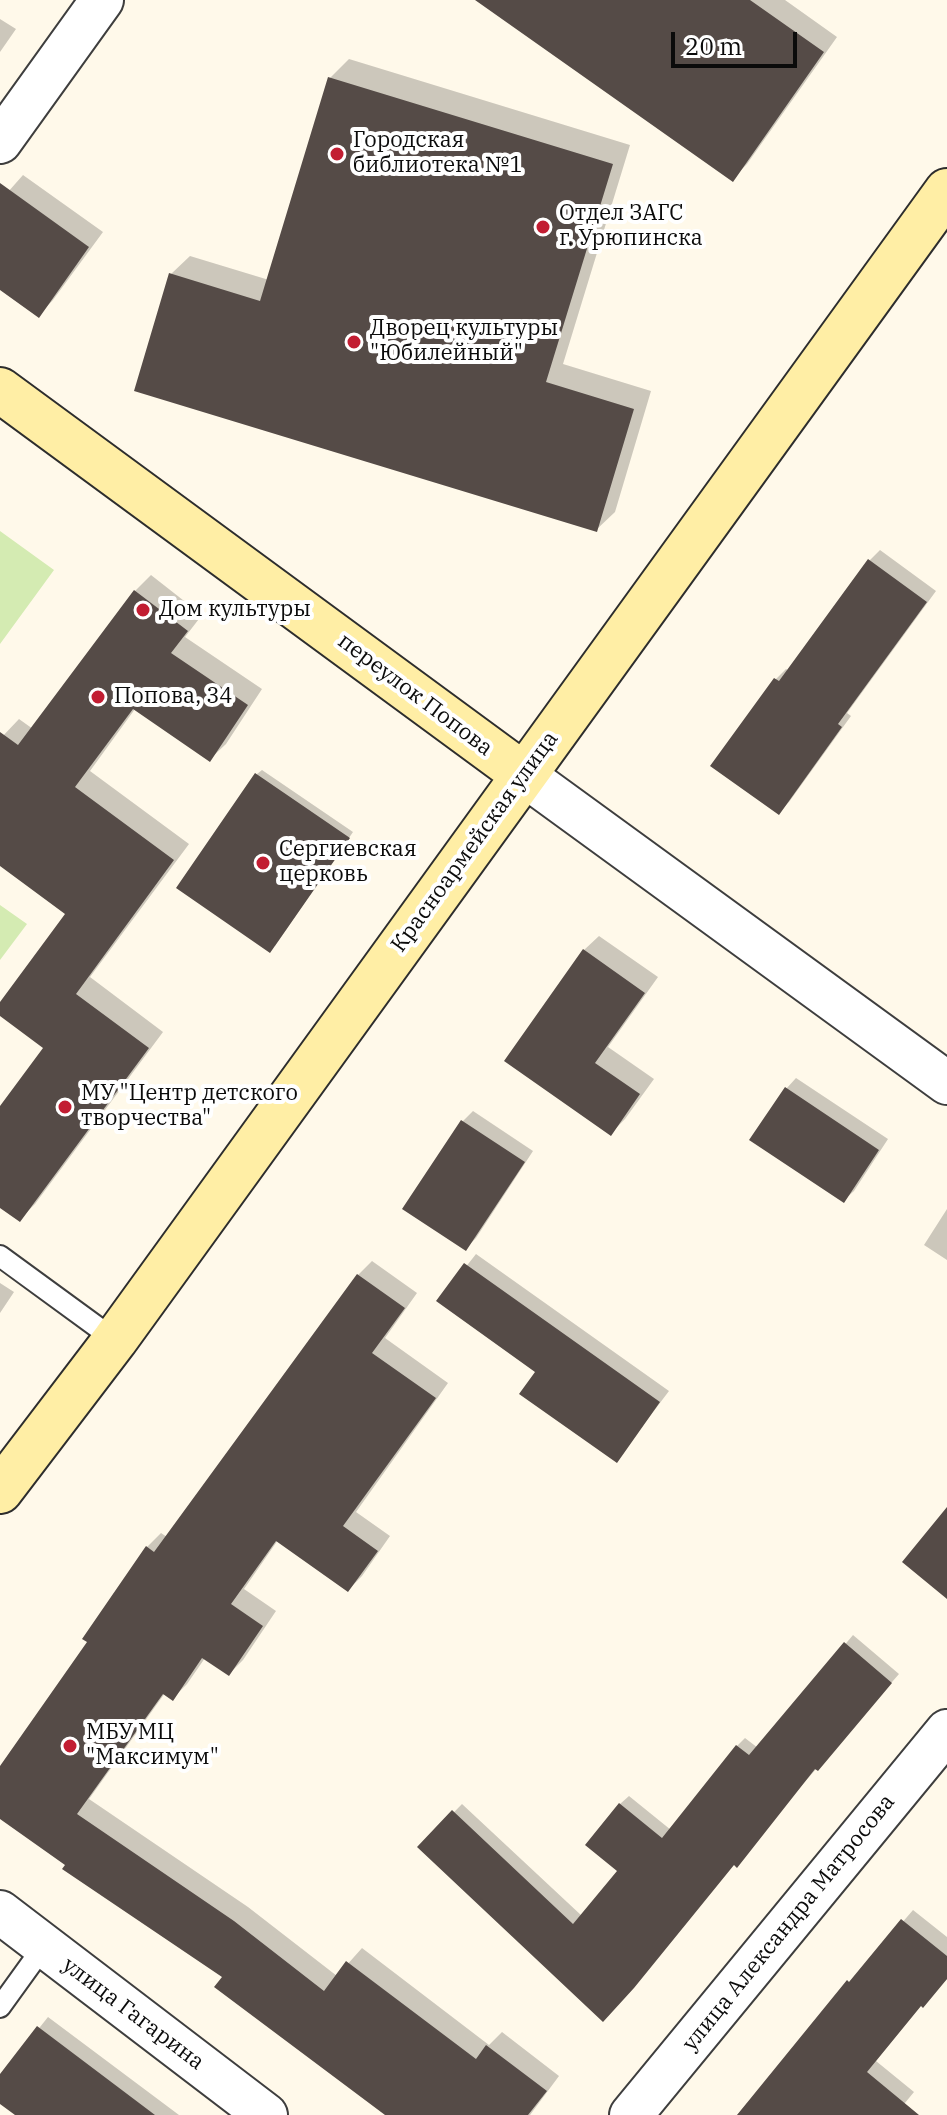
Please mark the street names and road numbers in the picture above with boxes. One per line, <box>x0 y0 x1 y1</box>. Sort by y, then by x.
street label: переулок Попова <box>332 628 498 762</box>
street label: Красноармейская улица <box>386 726 564 958</box>
street label: улица Александра Матросова <box>677 1789 901 2057</box>
street label: улица Гагарина <box>57 1952 209 2076</box>

